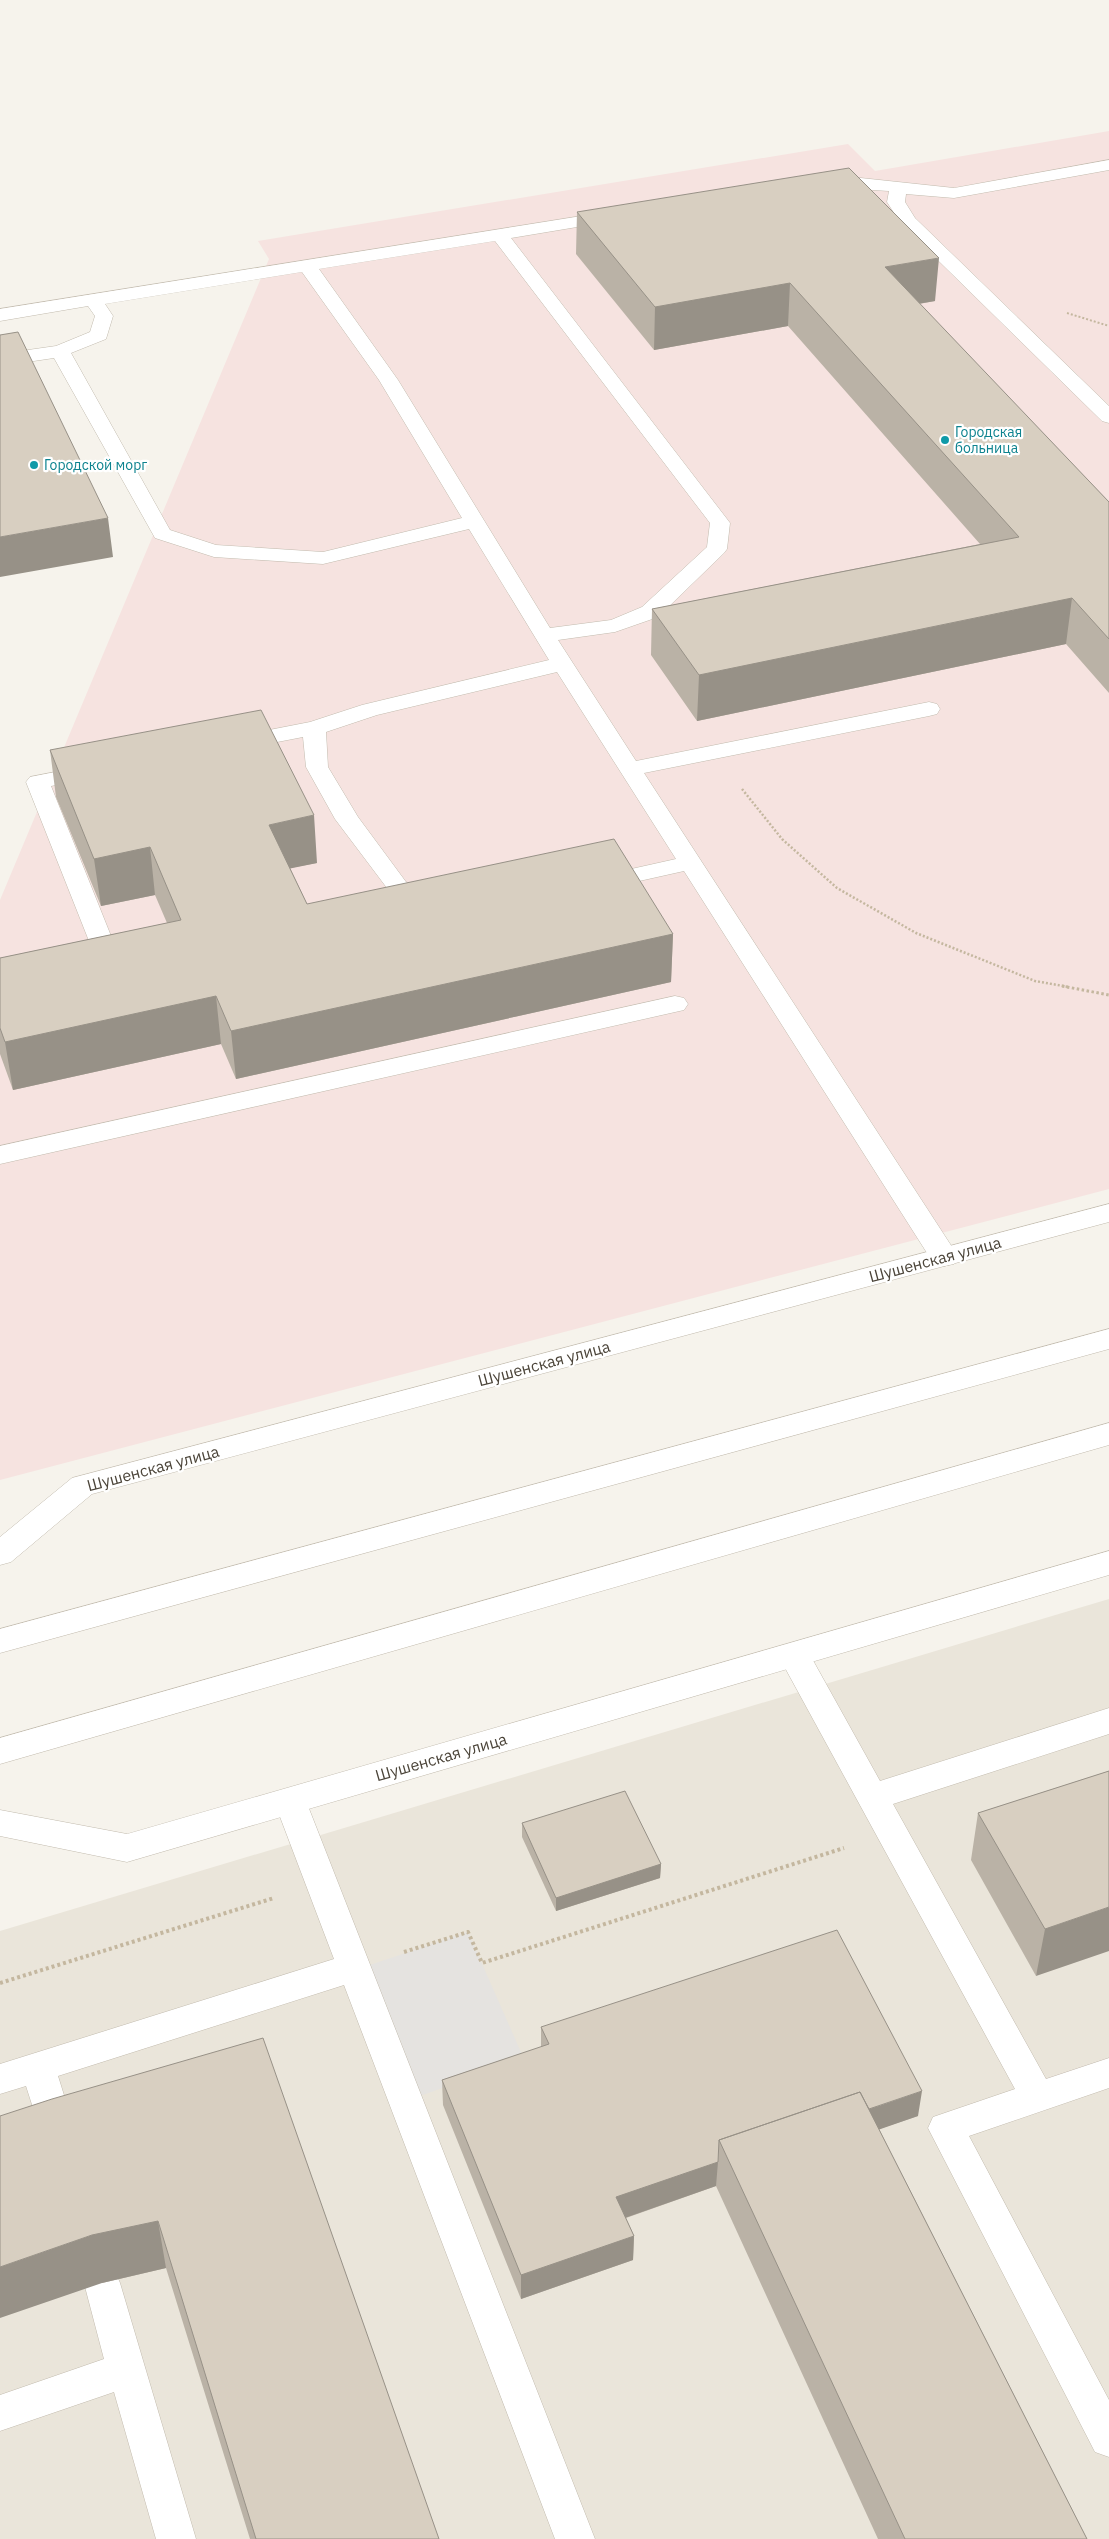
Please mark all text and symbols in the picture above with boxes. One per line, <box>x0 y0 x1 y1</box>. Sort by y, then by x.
place label: Городская больница <box>955 423 1022 457</box>
marker: Городская больница <box>939 434 951 446</box>
place label: Городской морг <box>44 456 147 474</box>
marker: Городской морг <box>28 459 40 471</box>
street label: Шушенская улица <box>867 1232 1004 1286</box>
street label: Шушенская улица <box>476 1336 613 1390</box>
street label: Шушенская улица <box>85 1441 222 1495</box>
street label: Шушенская улица <box>373 1729 510 1785</box>

